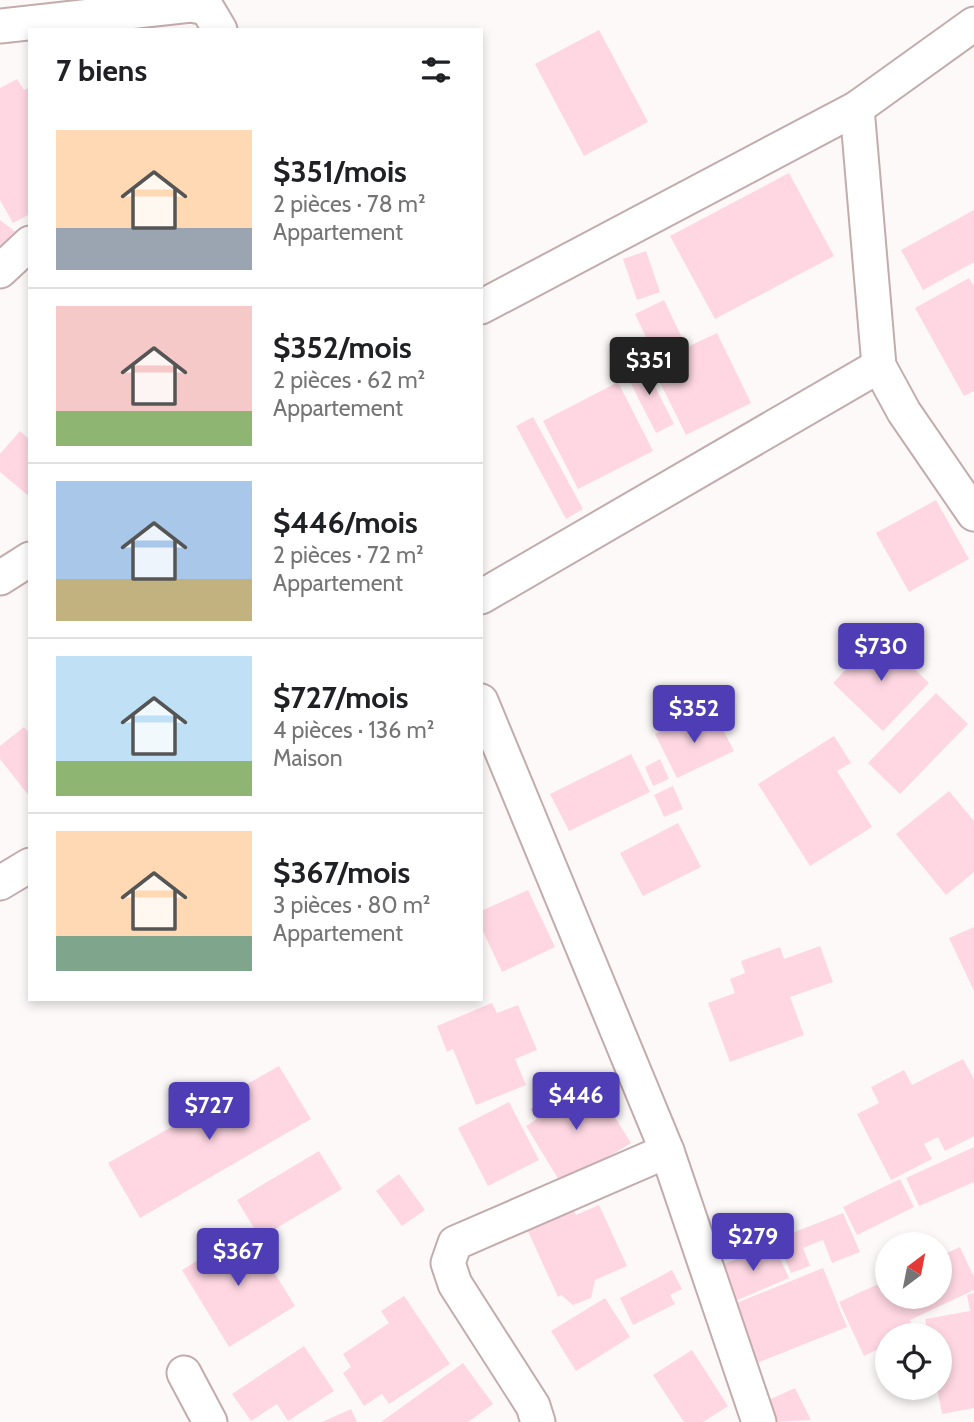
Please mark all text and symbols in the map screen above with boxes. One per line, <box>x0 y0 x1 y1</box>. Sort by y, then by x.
icon: filters <box>417 51 455 89</box>
text: 7 biens <box>56 52 147 89</box>
text: $351/mois <box>273 153 407 190</box>
icon: home <box>112 158 196 242</box>
text: 2 pièces · 78 m² <box>273 190 426 218</box>
text: Appartement <box>273 218 403 246</box>
text: $352/mois <box>273 329 412 366</box>
icon: home <box>112 334 196 418</box>
pin: $351 <box>608 338 690 397</box>
text: $351 <box>626 346 672 374</box>
text: 2 pièces · 62 m² <box>273 366 425 394</box>
text: Appartement <box>273 394 403 422</box>
text: $446/mois <box>273 504 418 541</box>
icon: home <box>112 509 196 593</box>
text: 2 pièces · 72 m² <box>273 541 424 569</box>
text: Appartement <box>273 569 403 597</box>
pin: $730 <box>840 624 922 683</box>
text: $730 <box>854 632 908 660</box>
text: $727/mois <box>273 679 408 716</box>
icon: home <box>112 684 196 768</box>
pin: $352 <box>653 686 735 745</box>
text: $352 <box>669 694 719 722</box>
text: 4 pièces · 136 m² <box>273 716 434 744</box>
text: Maison <box>273 744 342 772</box>
text: $367/mois <box>273 854 410 891</box>
icon: home <box>112 859 196 943</box>
text: 3 pièces · 80 m² <box>273 891 430 919</box>
text: Appartement <box>273 919 403 947</box>
pin: $446 <box>535 1072 617 1132</box>
text: $446 <box>549 1081 603 1109</box>
pin: $727 <box>168 1082 250 1142</box>
text: $727 <box>185 1091 233 1119</box>
pin: $279 <box>712 1214 794 1273</box>
text: $279 <box>728 1222 778 1250</box>
pin: $367 <box>197 1228 279 1288</box>
north arrow <box>875 1232 952 1309</box>
map controls <box>875 1232 952 1400</box>
text: $367 <box>213 1237 263 1265</box>
button: locate <box>875 1323 952 1400</box>

